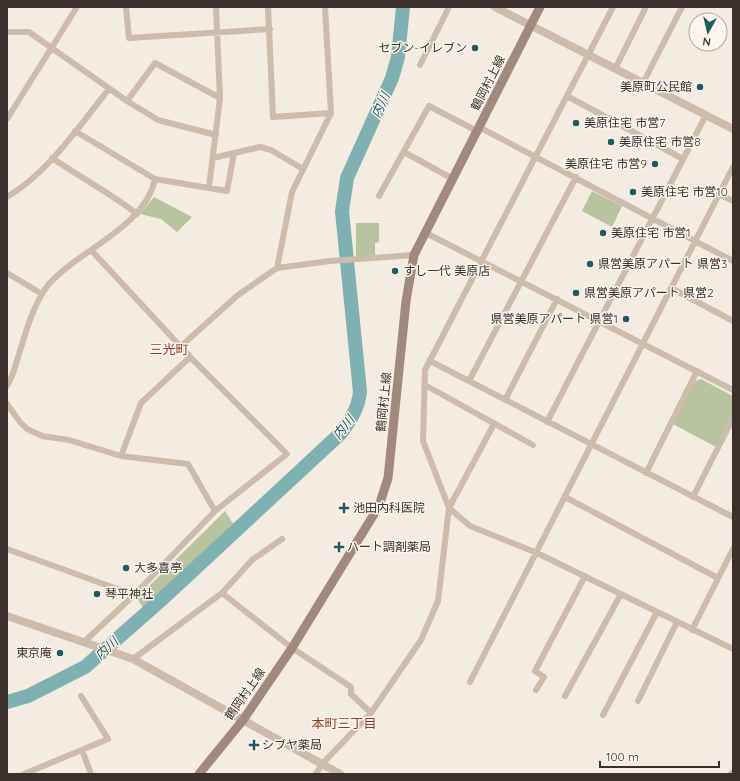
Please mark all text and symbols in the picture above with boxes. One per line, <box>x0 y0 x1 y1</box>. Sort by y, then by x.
north arrow <box>688 12 728 52</box>
text: N <box>702 34 712 49</box>
place label: セブン-イレブン <box>378 40 467 55</box>
marker: セブン-イレブン <box>470 43 480 53</box>
street label: 鶴岡村上線 <box>467 53 508 113</box>
place label: 美原町公民館 <box>620 79 692 94</box>
marker: 美原町公民館 <box>695 82 705 92</box>
water label: 内川 <box>367 88 394 120</box>
place label: 美原住宅 市営7 <box>584 115 665 130</box>
marker: 美原住宅 市営7 <box>571 118 581 128</box>
place label: 美原住宅 市営8 <box>619 134 701 149</box>
marker: 美原住宅 市営8 <box>606 137 616 147</box>
place label: 美原住宅 市営9 <box>565 156 647 171</box>
marker: 美原住宅 市営9 <box>650 159 660 169</box>
place label: 美原住宅 市営10 <box>641 184 728 199</box>
marker: 美原住宅 市営10 <box>628 187 638 197</box>
place label: 美原住宅 市営1 <box>611 225 691 240</box>
marker: 美原住宅 市営1 <box>598 228 608 238</box>
place label: 県営美原アパート 県営3 <box>598 256 727 271</box>
marker: 県営美原アパート 県営3 <box>585 259 595 269</box>
place label: すし一代 美原店 <box>403 263 490 278</box>
marker: すし一代 美原店 <box>390 266 400 276</box>
place label: 県営美原アパート 県営2 <box>584 285 714 300</box>
marker: 県営美原アパート 県営2 <box>571 288 581 298</box>
place label: 県営美原アパート 県営1 <box>491 311 618 326</box>
marker: 県営美原アパート 県営1 <box>621 314 631 324</box>
district label: 三光町 <box>149 341 189 357</box>
street label: 鶴岡村上線 <box>373 371 394 433</box>
water label: 内川 <box>329 410 359 442</box>
place label: 池田内科医院 <box>353 500 425 515</box>
marker: 池田内科医院 <box>338 502 350 514</box>
place label: ハート調剤薬局 <box>347 539 431 554</box>
marker: ハート調剤薬局 <box>334 542 344 552</box>
place label: 大多喜亭 <box>134 560 182 575</box>
marker: 大多喜亭 <box>121 563 131 573</box>
place label: 琴平神社 <box>105 586 153 601</box>
marker: 琴平神社 <box>92 589 102 599</box>
water label: 内川 <box>91 632 122 663</box>
place label: 東京庵 <box>16 645 52 660</box>
marker: 東京庵 <box>55 648 65 658</box>
street label: 鶴岡村上線 <box>221 665 268 723</box>
district label: 本町三丁目 <box>311 715 377 731</box>
place label: シブヤ薬局 <box>262 737 322 752</box>
marker: シブヤ薬局 <box>249 740 259 750</box>
scale bar <box>600 743 719 769</box>
text: 100 m <box>606 749 639 764</box>

